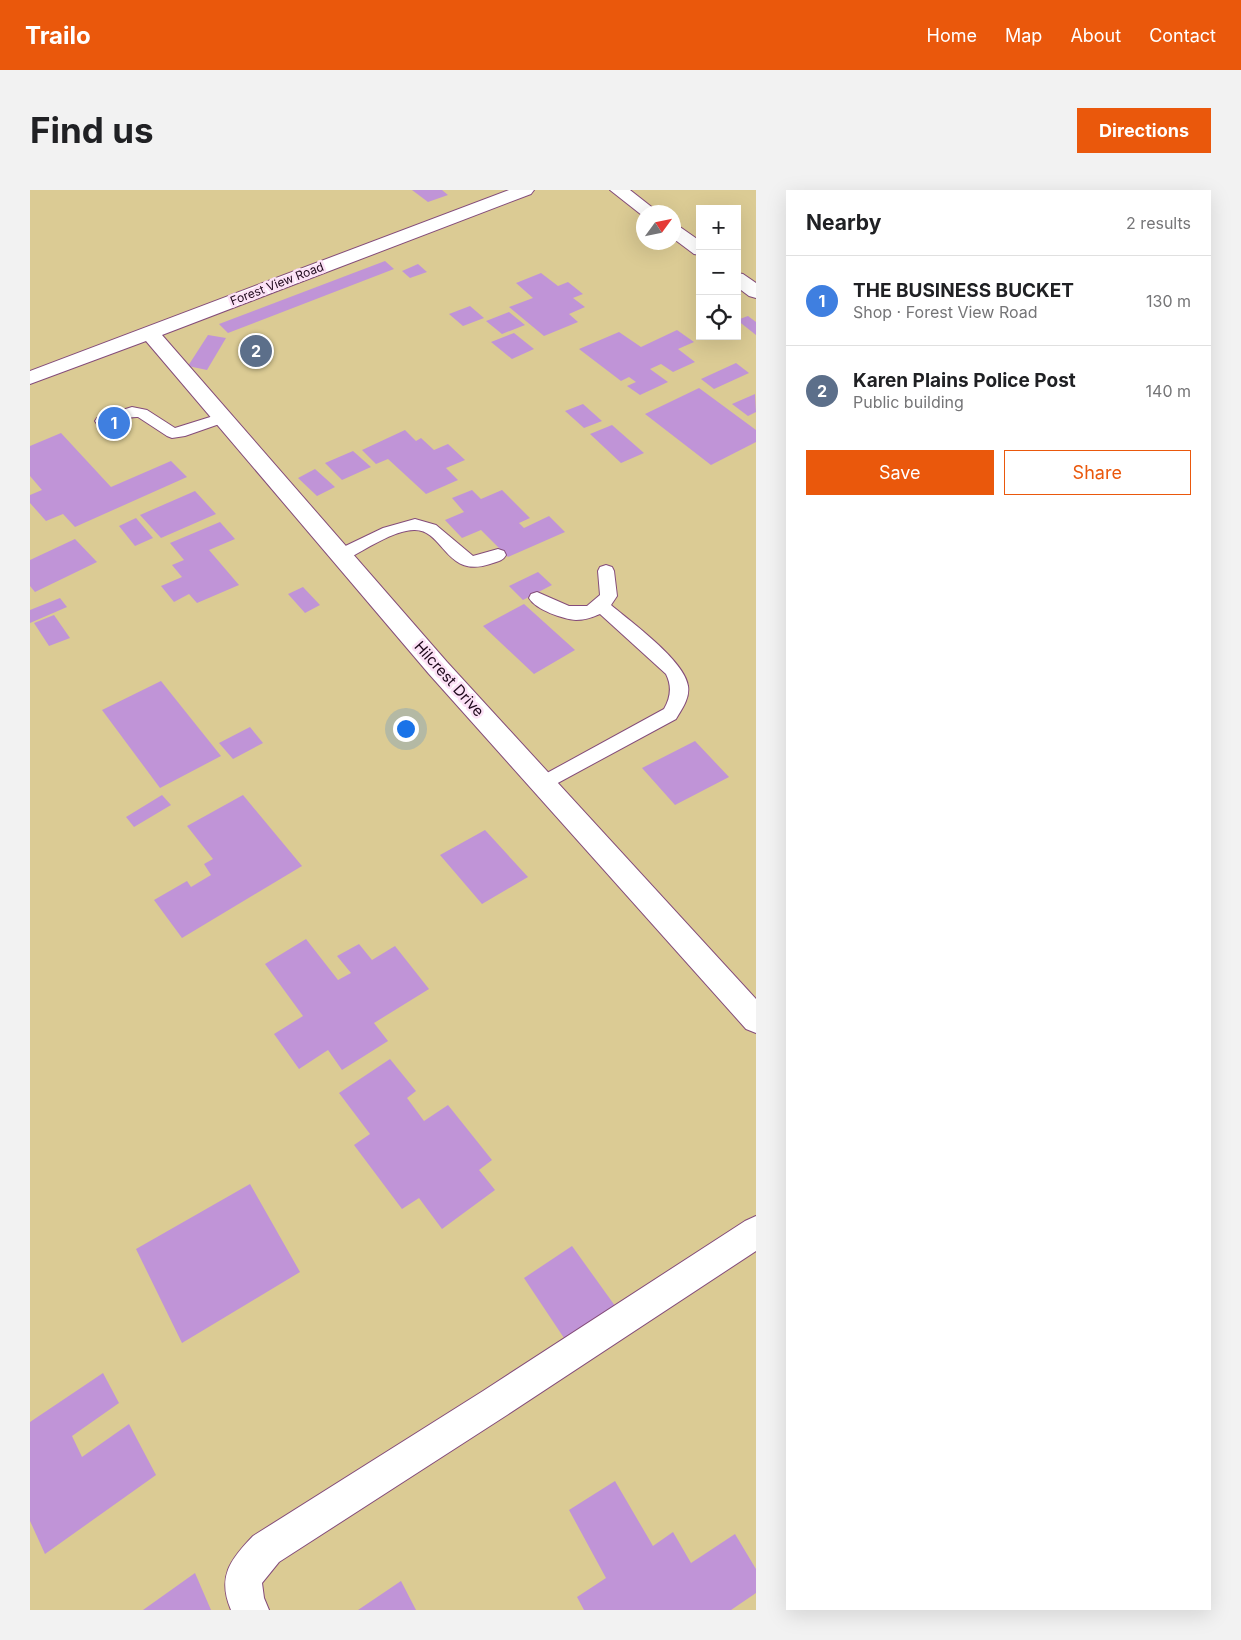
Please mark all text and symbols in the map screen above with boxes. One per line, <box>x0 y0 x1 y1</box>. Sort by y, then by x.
text: Trailo <box>25 21 91 50</box>
text: Home <box>927 25 977 46</box>
text: Map <box>1005 25 1042 46</box>
text: About <box>1070 25 1121 46</box>
text: Contact <box>1149 25 1216 46</box>
button: Directions <box>1077 108 1211 153</box>
text: Find us <box>30 109 154 151</box>
north arrow <box>636 205 681 250</box>
map controls <box>696 205 741 340</box>
button: + <box>696 205 741 250</box>
text: Nearby <box>806 210 881 235</box>
text: 2 results <box>1126 213 1191 233</box>
button: − <box>696 250 741 295</box>
street label: Forest View Road <box>228 259 326 308</box>
text: THE BUSINESS BUCKET <box>853 279 1074 302</box>
text: 1 <box>819 291 825 311</box>
text: 130 m <box>1146 291 1191 311</box>
button: locate <box>696 295 741 340</box>
text: Shop · Forest View Road <box>853 302 1038 322</box>
pin: 2 <box>240 332 272 370</box>
text: Karen Plains Police Post <box>853 369 1076 392</box>
text: 2 <box>817 381 827 401</box>
text: 140 m <box>1146 381 1191 401</box>
text: Public building <box>853 392 964 412</box>
pin: 1 <box>98 404 130 442</box>
button: Save <box>806 450 994 495</box>
button: Share <box>1004 450 1191 495</box>
street label: Hilcrest Drive <box>410 637 488 720</box>
your location <box>393 716 419 742</box>

